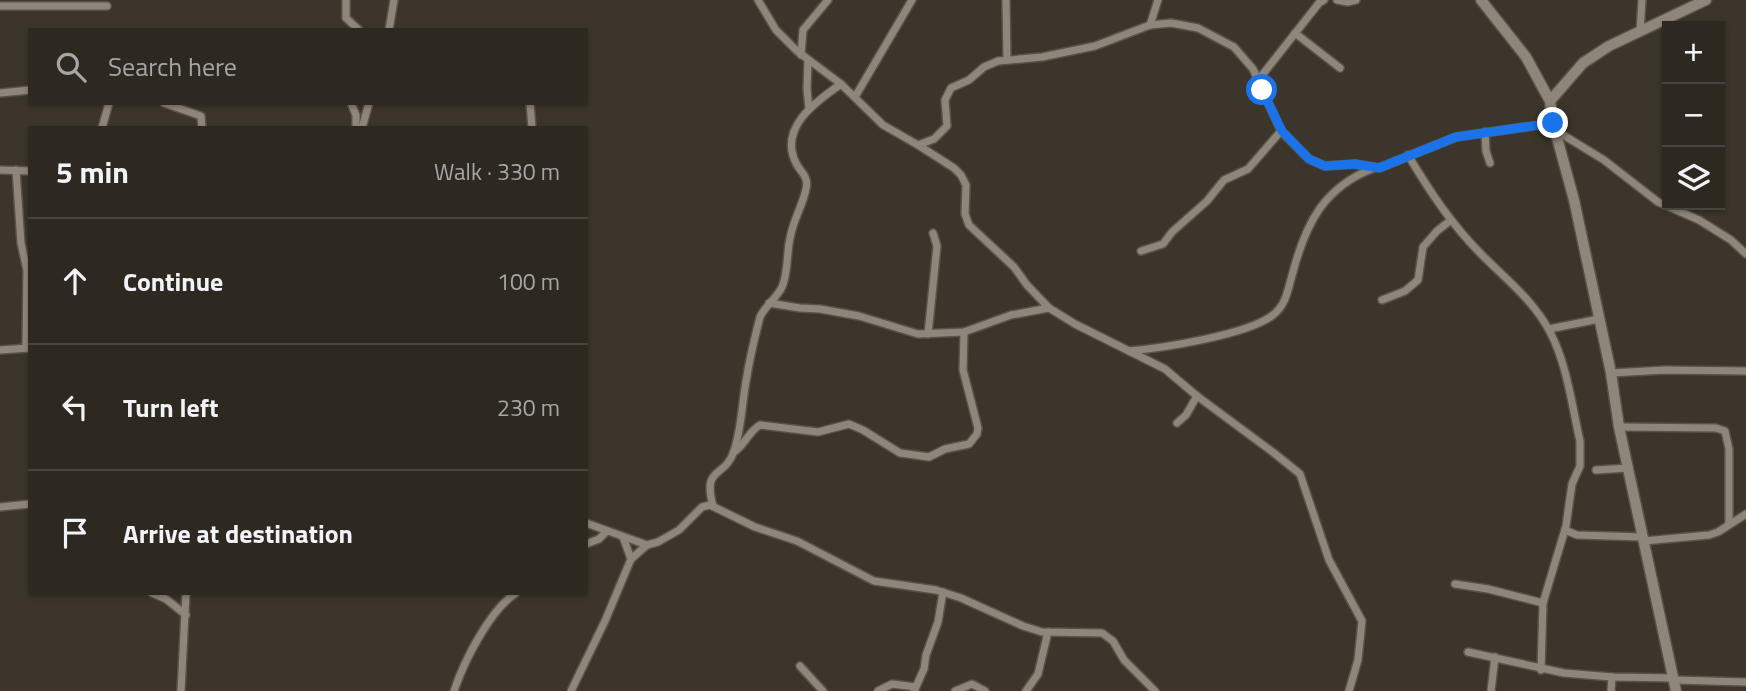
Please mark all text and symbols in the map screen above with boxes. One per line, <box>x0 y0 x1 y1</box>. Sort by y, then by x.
map controls <box>1662 21 1725 210</box>
button: + <box>1662 21 1725 84</box>
search box <box>28 28 588 105</box>
text: Search here <box>108 47 237 86</box>
icon: search <box>52 48 90 86</box>
route start <box>1246 74 1277 105</box>
button: − <box>1662 84 1725 147</box>
route end <box>1537 107 1568 138</box>
button: layers <box>1662 147 1725 210</box>
text: 5 min <box>56 149 129 195</box>
text: Walk · 330 m <box>434 154 560 189</box>
icon: ahead <box>56 262 94 300</box>
text: Continue <box>123 262 223 301</box>
text: 100 m <box>497 264 560 299</box>
icon: left <box>56 388 94 426</box>
text: Turn left <box>123 388 218 427</box>
text: 230 m <box>497 390 560 425</box>
icon: arrive <box>56 514 94 552</box>
text: Arrive at destination <box>123 514 353 553</box>

